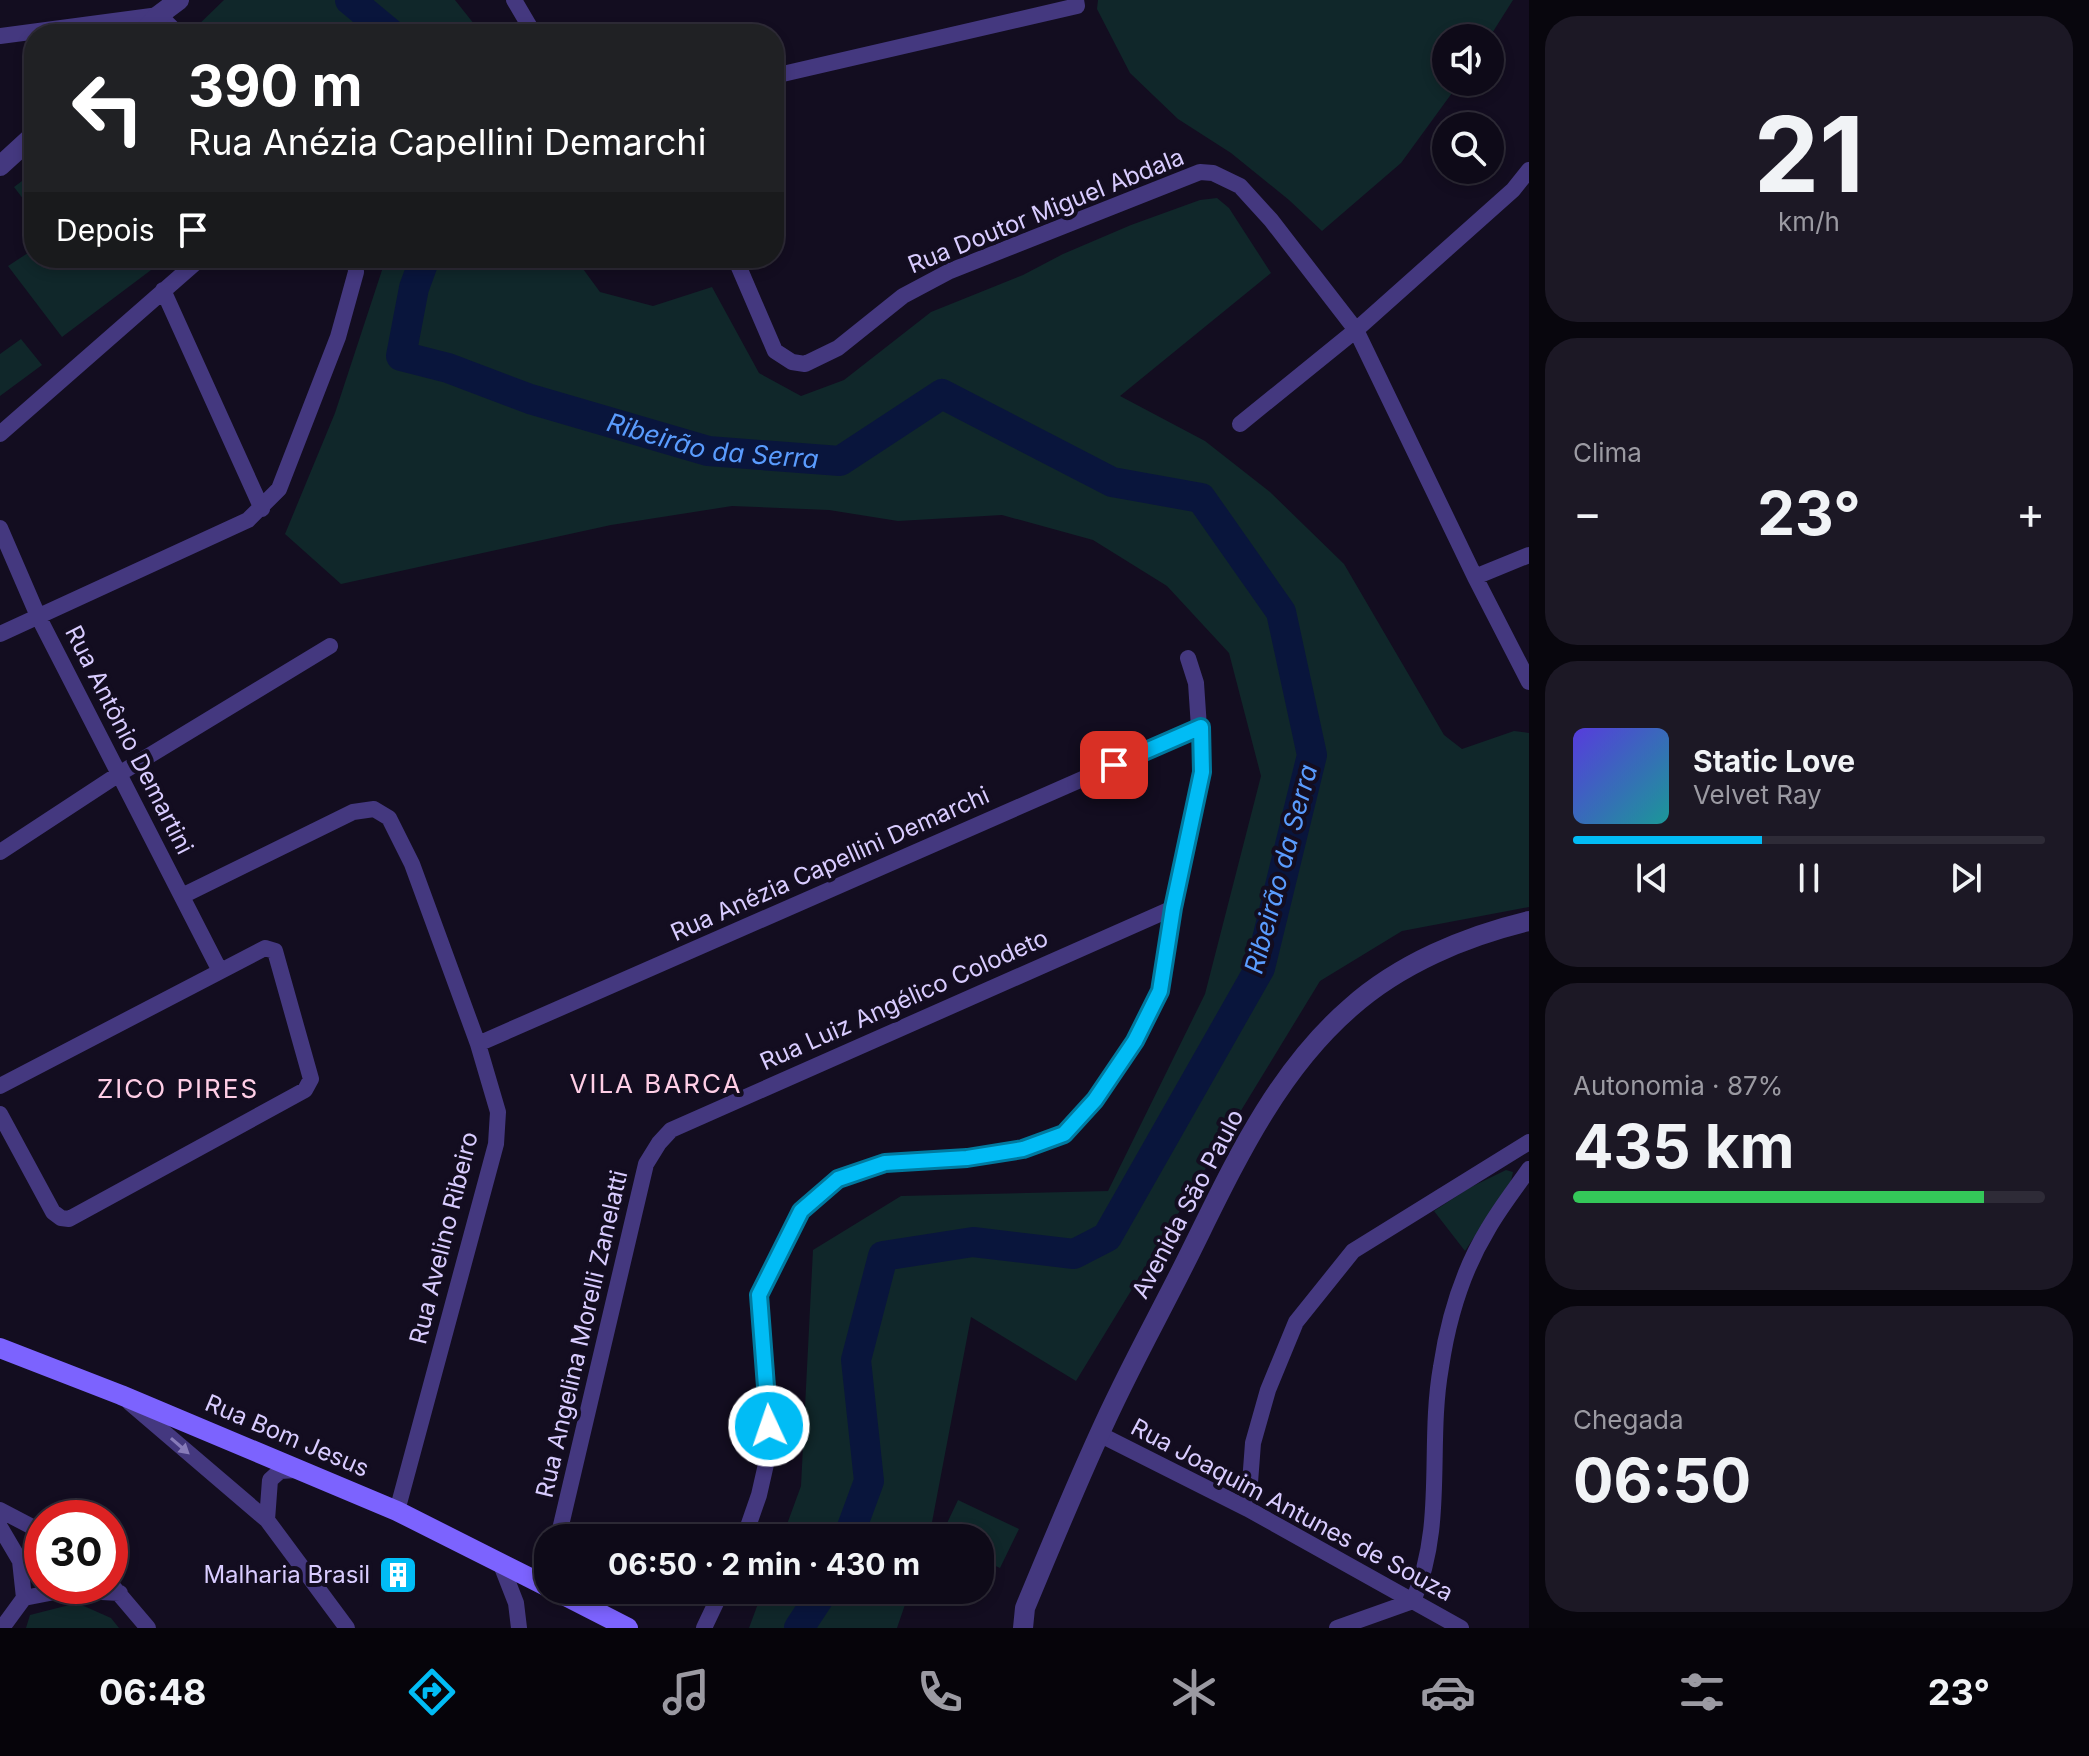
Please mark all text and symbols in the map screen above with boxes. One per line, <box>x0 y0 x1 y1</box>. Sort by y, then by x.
map controls <box>1432 24 1504 184</box>
button: sound <box>1432 24 1504 96</box>
text: 390 m <box>188 52 363 120</box>
icon: left <box>56 56 160 160</box>
text: 21 <box>1754 91 1864 217</box>
button: search <box>1432 112 1504 184</box>
text: Rua Anézia Capellini Demarchi <box>188 120 706 164</box>
street label: Rua Doutor Miguel Abdala <box>904 142 1188 279</box>
text: km/h <box>1778 206 1840 237</box>
icon: arrive <box>171 208 215 252</box>
text: Depois <box>56 212 155 248</box>
water label: Ribeirão da Serra <box>604 406 820 474</box>
text: Clima <box>1573 437 1642 468</box>
text: 23° <box>1757 477 1861 549</box>
text: − <box>1573 486 1602 540</box>
text: + <box>2016 486 2045 540</box>
street label: Rua Antônio Demartini <box>59 621 200 859</box>
pin <box>1080 731 1148 799</box>
icon: arrive <box>1092 743 1136 787</box>
text: Static Love <box>1693 743 1855 779</box>
water label: Ribeirão da Serra <box>1238 761 1323 977</box>
text: Velvet Ray <box>1693 779 1822 810</box>
street label: Rua Anézia Capellini Demarchi <box>666 780 994 947</box>
icon: previous <box>1630 856 1674 900</box>
icon: pause <box>1787 856 1831 900</box>
icon: next <box>1944 856 1988 900</box>
street label: Rua Luiz Angélico Colodeto <box>755 923 1052 1076</box>
district label: VILA BARCA <box>570 1068 742 1099</box>
text: Autonomia · 87% <box>1573 1070 1783 1101</box>
district label: ZICO PIRES <box>97 1073 259 1104</box>
street label: Avenida São Paulo <box>1125 1104 1250 1303</box>
text: 435 km <box>1573 1110 1794 1182</box>
street label: Rua Avelino Ribeiro <box>403 1129 484 1347</box>
street label: Rua Angelina Morelli Zanelatti <box>530 1167 633 1500</box>
position arrow <box>727 1384 811 1468</box>
street label: Rua Bom Jesus <box>201 1388 373 1483</box>
text: Chegada <box>1573 1404 1684 1435</box>
street label: Rua Joaquim Antunes de Souza <box>1126 1412 1458 1607</box>
one-way arrow <box>170 1437 190 1454</box>
text: 06:50 <box>1573 1444 1751 1516</box>
speed limit sign: 30 <box>24 1500 128 1604</box>
text: 06:50 · 2 min · 430 m <box>608 1546 920 1582</box>
building icon: Malharia Brasil <box>377 1554 419 1596</box>
place label: Malharia Brasil <box>203 1560 370 1589</box>
icon: directions <box>404 1664 460 1720</box>
icon: music <box>658 1664 714 1720</box>
icon: phone <box>912 1664 968 1720</box>
icon: climate <box>1166 1664 1222 1720</box>
icon: car <box>1420 1664 1476 1720</box>
icon: filters <box>1674 1664 1730 1720</box>
text: 06:48 <box>99 1670 206 1714</box>
text: 23° <box>1928 1670 1990 1714</box>

